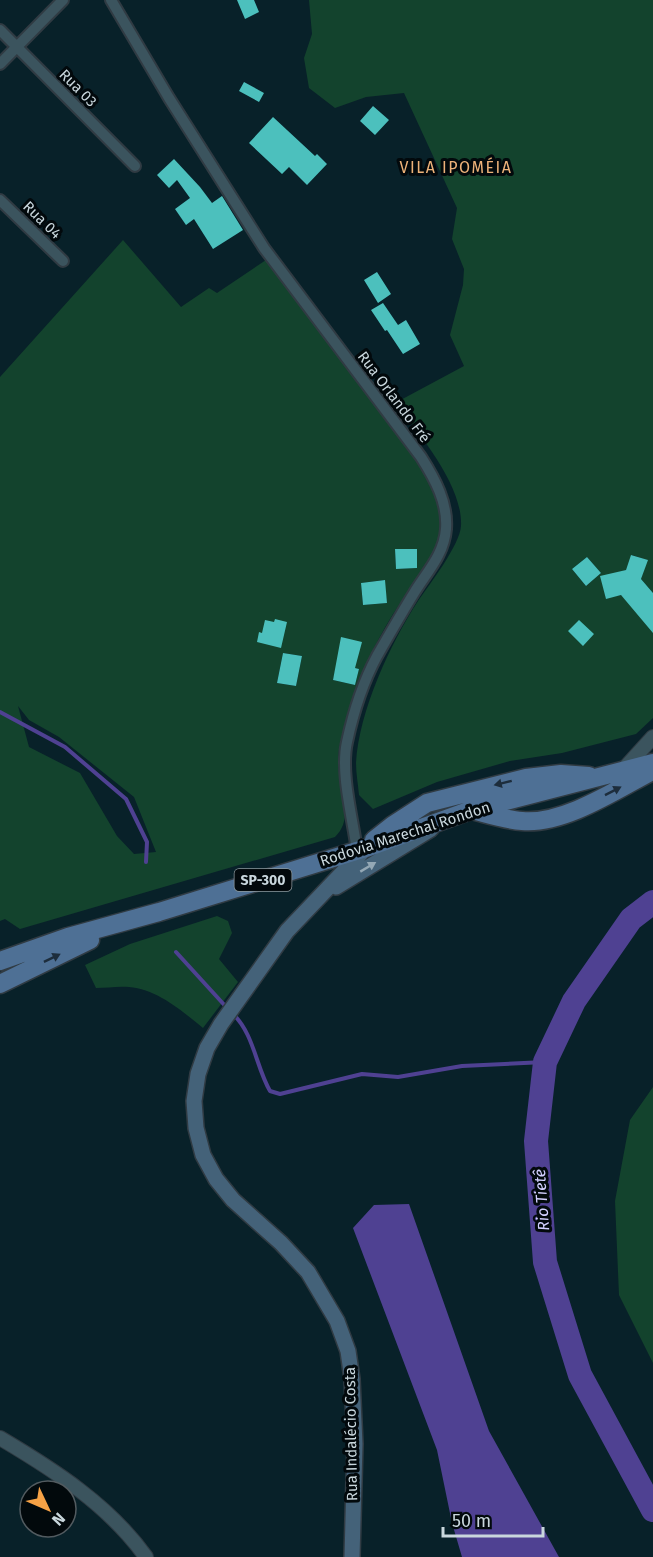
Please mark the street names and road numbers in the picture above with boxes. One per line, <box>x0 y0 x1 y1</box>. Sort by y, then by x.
street label: Rua 03 <box>55 65 101 111</box>
street label: Rua 04 <box>19 197 65 243</box>
street label: Rua Orlando Fré <box>354 348 434 446</box>
street label: Rodovia Marechal Rondon <box>318 798 492 870</box>
road number: SP-300 <box>234 869 292 891</box>
street label: Rua Indalécio Costa <box>341 1367 361 1501</box>

